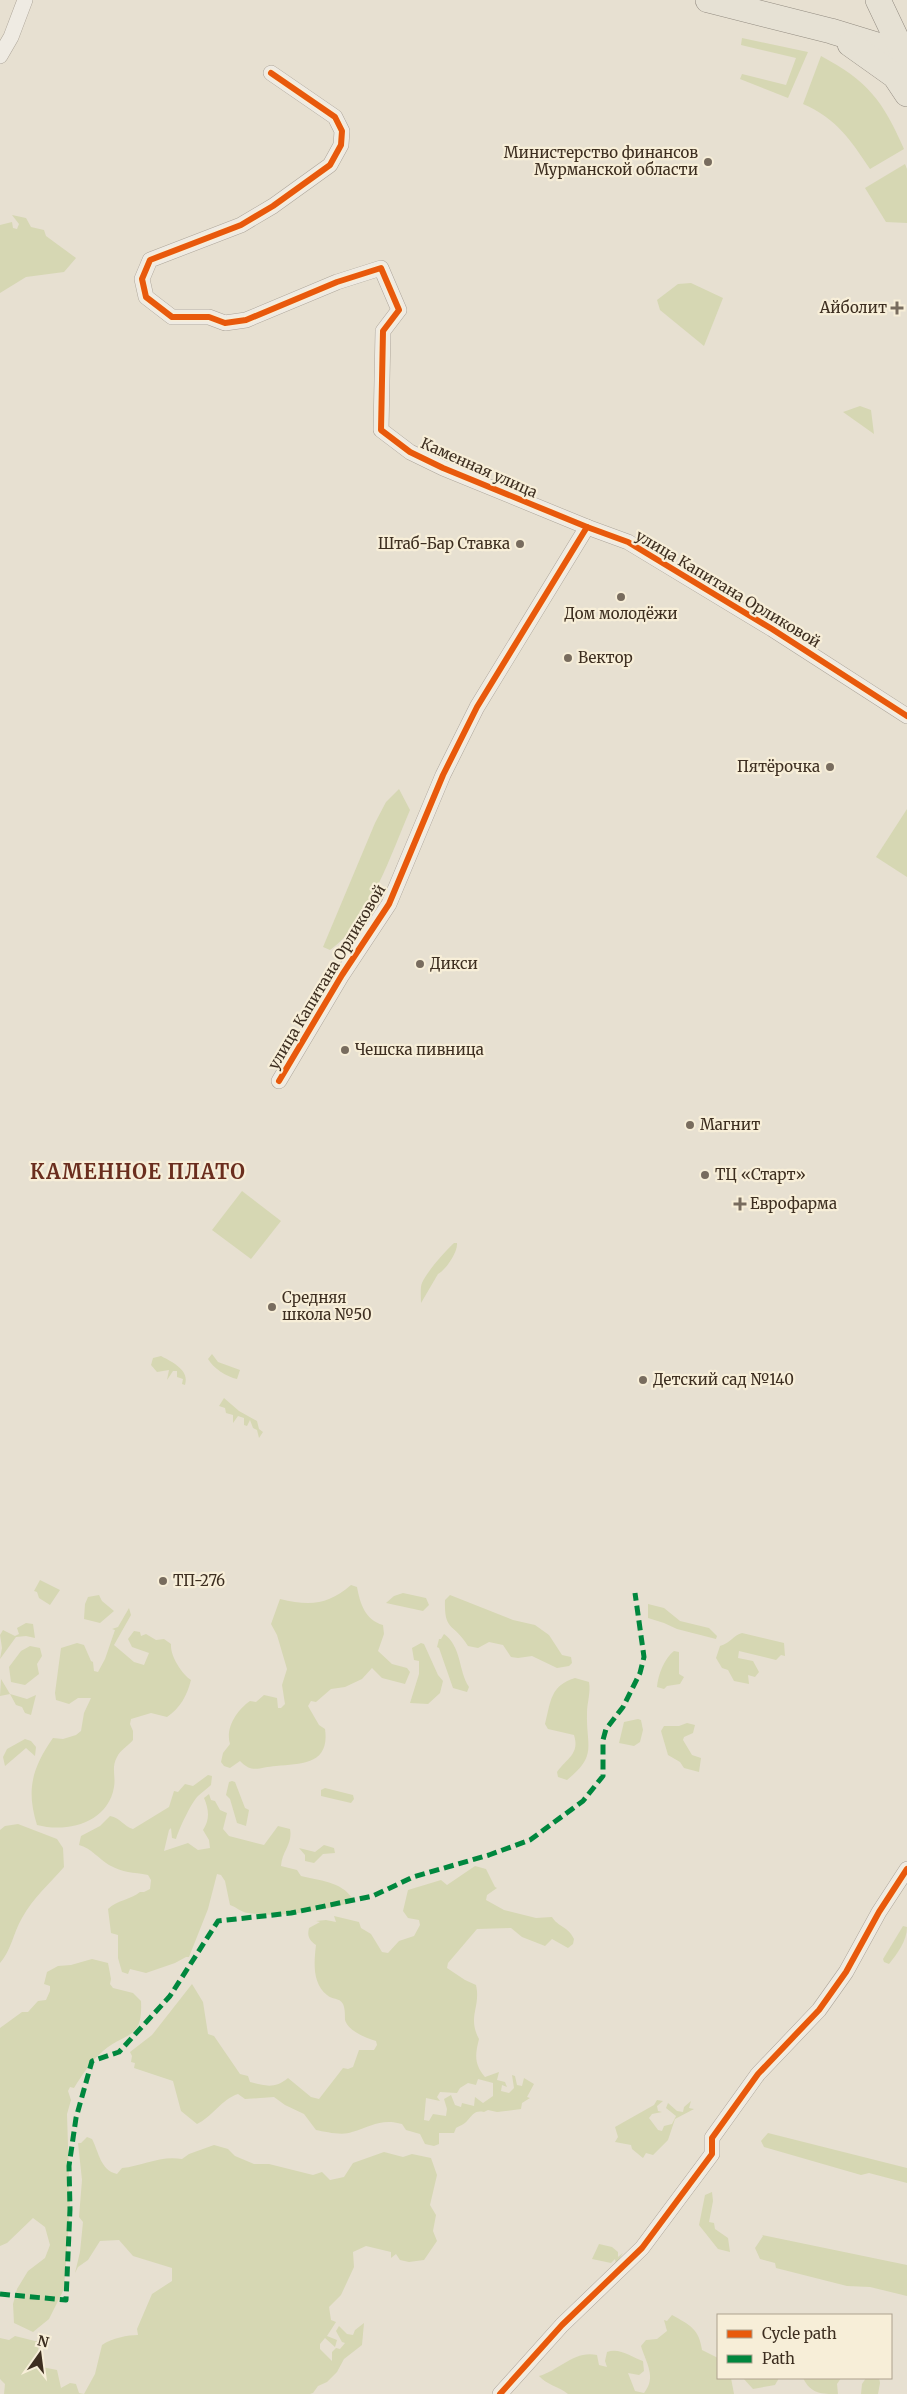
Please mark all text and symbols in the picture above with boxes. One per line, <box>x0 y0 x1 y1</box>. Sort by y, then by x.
place label: Министерство финансов Мурманской области <box>504 143 698 179</box>
marker: Министерство финансов Мурманской области <box>702 156 714 168</box>
place label: Айболит <box>819 298 887 317</box>
marker: Айболит <box>891 302 903 314</box>
street label: Каменная улица <box>418 433 540 502</box>
street label: улица Капитана Орликовой <box>632 526 824 651</box>
place label: Штаб-Бар Ставка <box>378 534 510 553</box>
marker: Штаб-Бар Ставка <box>514 538 526 550</box>
marker: Дом молодёжи <box>615 591 627 603</box>
place label: Дом молодёжи <box>564 604 678 623</box>
place label: Вектор <box>578 648 633 667</box>
marker: Вектор <box>562 652 574 664</box>
place label: Пятёрочка <box>737 757 820 776</box>
marker: Пятёрочка <box>824 761 836 773</box>
street label: улица Капитана Орликовой <box>264 881 389 1073</box>
place label: Дикси <box>430 954 478 973</box>
marker: Дикси <box>414 958 426 970</box>
place label: Чешска пивница <box>355 1040 484 1059</box>
marker: Чешска пивница <box>339 1044 351 1056</box>
place label: Магнит <box>700 1115 760 1134</box>
marker: Магнит <box>684 1119 696 1131</box>
district label: КАМЕННОЕ ПЛАТО <box>30 1159 246 1184</box>
place label: ТЦ «Старт» <box>715 1165 806 1184</box>
marker: ТЦ «Старт» <box>699 1169 711 1181</box>
place label: Еврофарма <box>750 1194 837 1213</box>
marker: Еврофарма <box>734 1198 746 1210</box>
place label: Средняя школа №50 <box>282 1288 372 1324</box>
marker: Средняя школа №50 <box>266 1301 278 1313</box>
place label: Детский сад №140 <box>653 1370 794 1389</box>
marker: Детский сад №140 <box>637 1374 649 1386</box>
place label: ТП-276 <box>173 1571 225 1590</box>
marker: ТП-276 <box>157 1575 169 1587</box>
legend <box>717 2314 892 2379</box>
text: Cycle path <box>762 2324 837 2343</box>
north arrow <box>15 2329 65 2379</box>
text: N <box>36 2331 51 2351</box>
text: Path <box>762 2349 795 2368</box>

